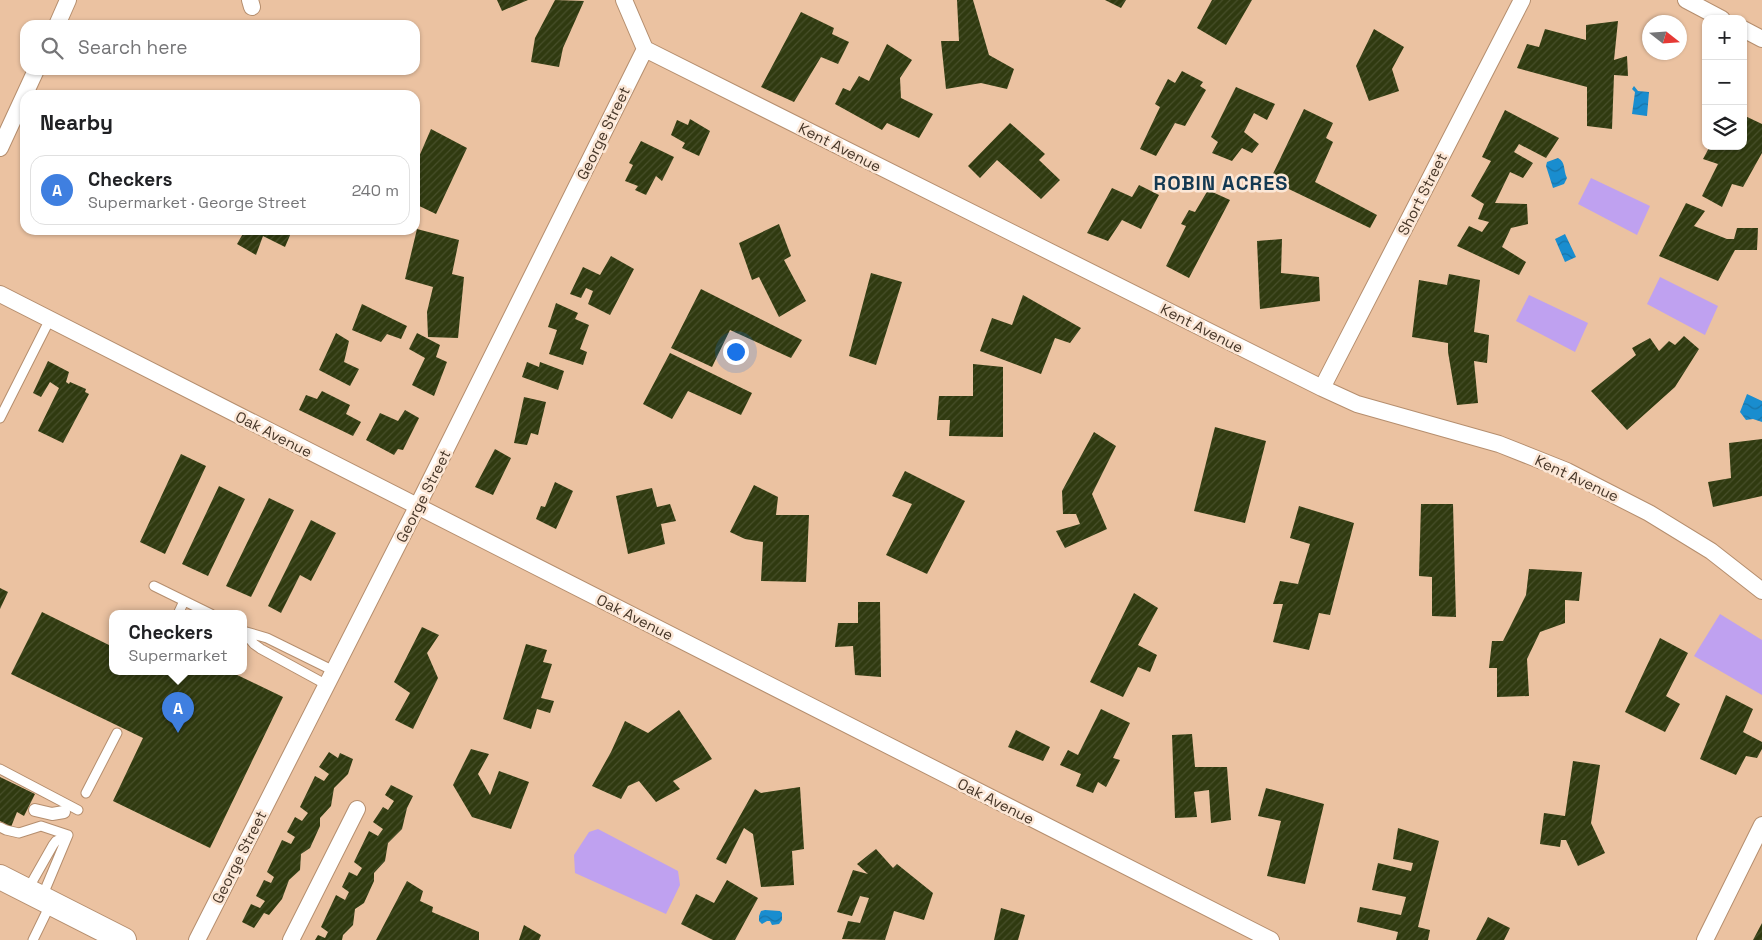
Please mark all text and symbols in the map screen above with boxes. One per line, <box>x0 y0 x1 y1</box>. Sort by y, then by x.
north arrow <box>1642 15 1687 60</box>
map controls <box>1702 15 1747 150</box>
button: + <box>1702 15 1747 60</box>
search box <box>20 20 420 75</box>
icon: search <box>38 34 66 62</box>
text: Search here <box>78 35 188 60</box>
button: − <box>1702 60 1747 105</box>
street label: George Street <box>572 83 634 183</box>
button: layers <box>1702 105 1747 150</box>
text: Nearby <box>40 109 113 136</box>
street label: Kent Avenue <box>795 118 885 176</box>
street label: Short Street <box>1393 150 1451 238</box>
text: Checkers <box>88 167 172 192</box>
district label: ROBIN ACRES <box>1154 170 1288 196</box>
text: A <box>52 180 62 201</box>
text: 240 m <box>352 180 399 201</box>
text: Supermarket · George Street <box>88 192 307 213</box>
street label: Kent Avenue <box>1157 299 1247 357</box>
your location <box>723 339 749 365</box>
street label: Oak Avenue <box>233 407 316 461</box>
street label: George Street <box>391 446 455 546</box>
street label: Kent Avenue <box>1532 450 1622 506</box>
street label: Oak Avenue <box>594 590 677 644</box>
popup <box>109 610 247 675</box>
text: Checkers <box>128 620 213 645</box>
text: Supermarket <box>128 645 228 666</box>
pin: A <box>162 692 194 733</box>
street label: Oak Avenue <box>955 774 1038 828</box>
street label: George Street <box>207 807 271 907</box>

